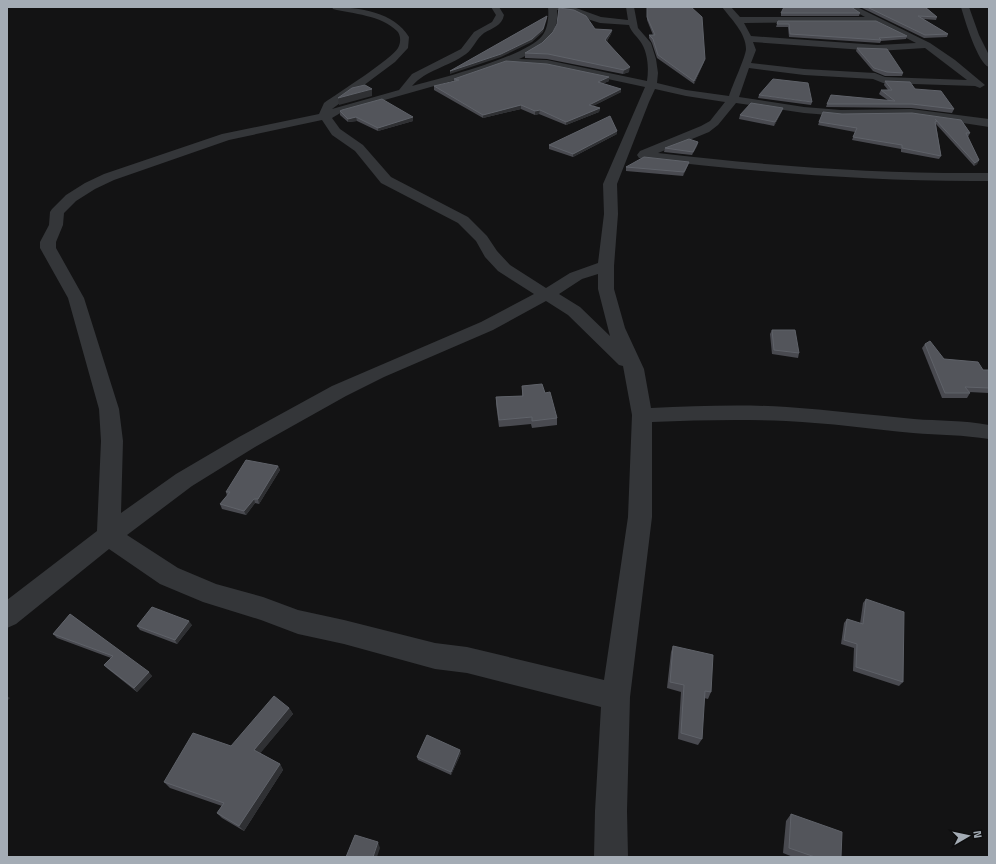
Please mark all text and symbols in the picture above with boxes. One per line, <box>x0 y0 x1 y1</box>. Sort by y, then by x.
north arrow <box>948 816 988 856</box>
text: N <box>969 829 986 839</box>

